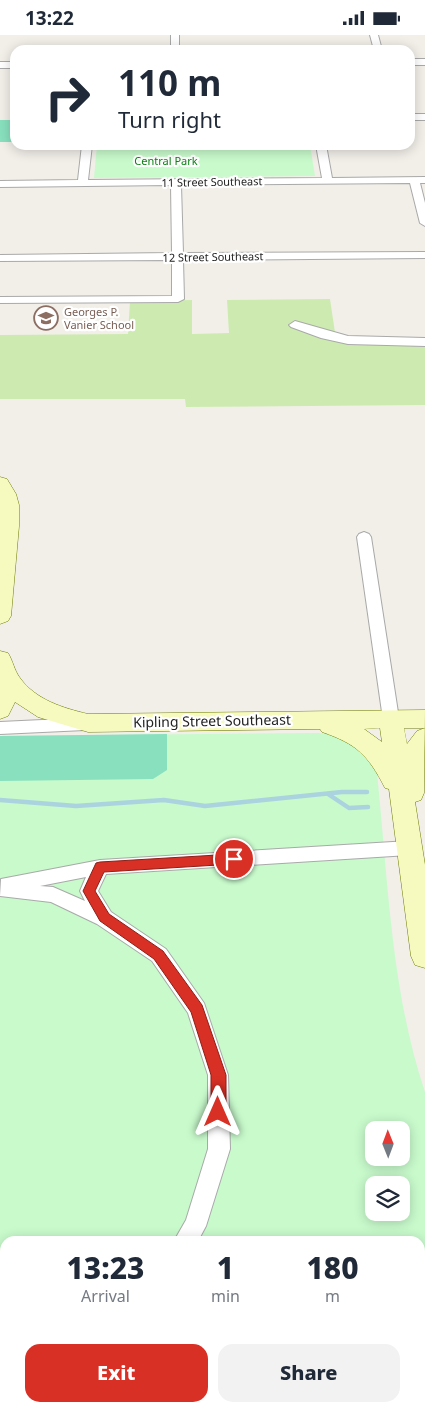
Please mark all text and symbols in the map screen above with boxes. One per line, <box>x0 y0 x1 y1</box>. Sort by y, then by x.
text: 13:22 <box>25 5 74 31</box>
text: 110 m <box>118 59 221 106</box>
icon: right <box>35 65 100 130</box>
text: Turn right <box>118 104 221 134</box>
park label: Central Park <box>134 153 198 168</box>
street label: 11 Street Southeast <box>161 173 263 190</box>
street label: 12 Street Southeast <box>162 248 264 265</box>
place label: Georges P. Vanier School <box>64 304 134 332</box>
school or university icon: Georges P. Vanier School <box>33 305 59 331</box>
street label: Kipling Street Southeast <box>133 710 291 731</box>
pin <box>213 838 255 880</box>
icon: arrive <box>220 845 248 873</box>
position arrow <box>191 1085 243 1137</box>
north arrow <box>365 1121 410 1166</box>
map controls <box>365 1121 410 1221</box>
button: layers <box>365 1176 410 1221</box>
text: 13:23 <box>67 1247 144 1288</box>
text: 1 <box>217 1247 234 1288</box>
text: 180 <box>306 1247 358 1288</box>
text: Arrival <box>81 1285 130 1307</box>
text: min <box>211 1285 240 1307</box>
text: m <box>325 1285 340 1307</box>
button: Exit <box>25 1344 208 1402</box>
button: Share <box>218 1344 400 1402</box>

